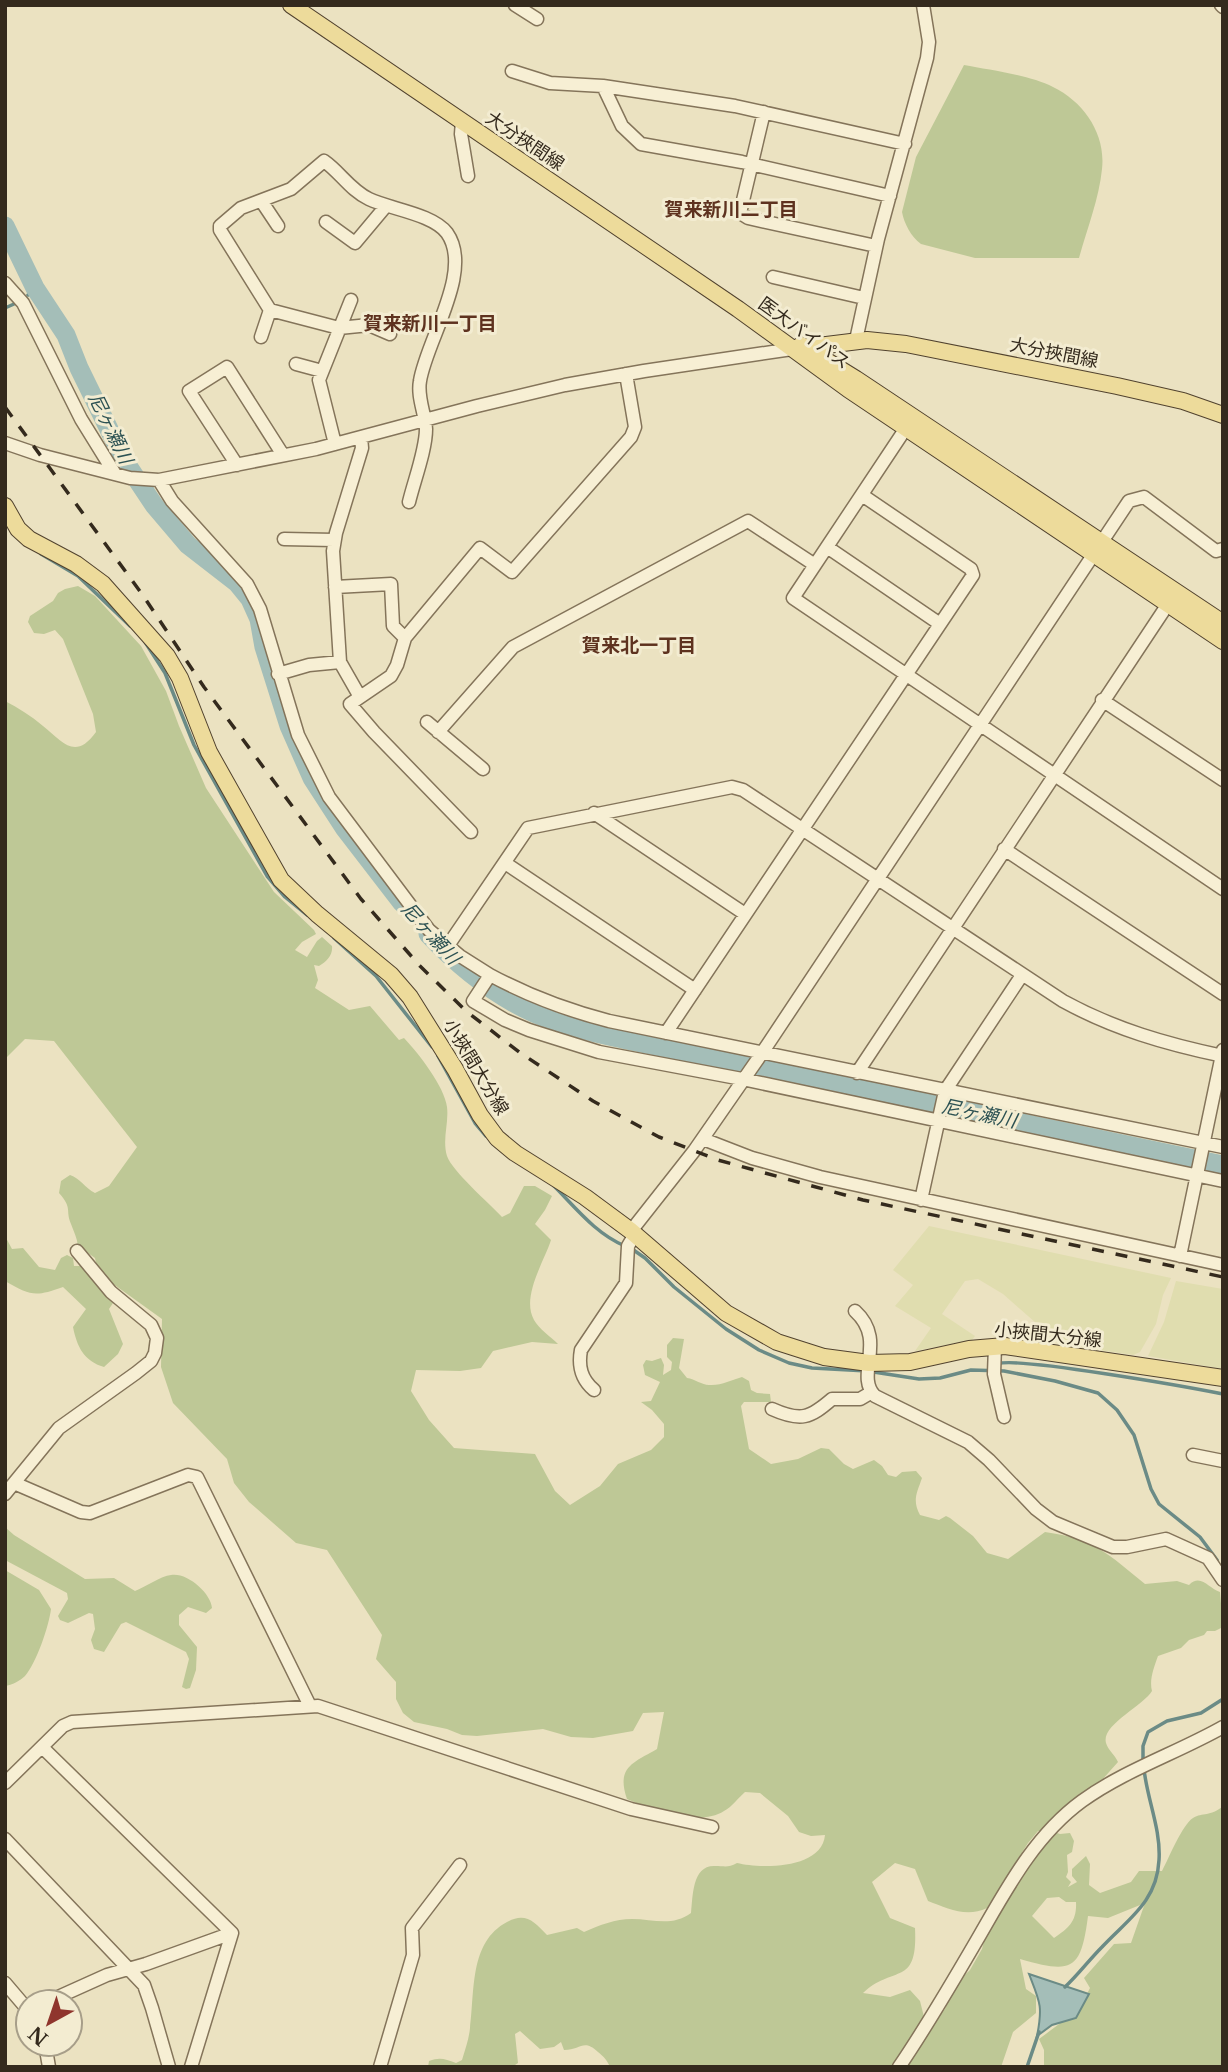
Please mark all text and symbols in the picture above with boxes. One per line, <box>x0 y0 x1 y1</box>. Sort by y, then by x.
street label: 大分挾間線 <box>482 107 568 175</box>
district label: 賀来新川二丁目 <box>664 198 798 221</box>
street label: 医大バイパス <box>754 292 854 374</box>
district label: 賀来新川一丁目 <box>363 312 497 335</box>
street label: 大分挾間線 <box>1008 334 1100 372</box>
water label: 尼ヶ瀬川 <box>84 389 138 469</box>
district label: 賀来北一丁目 <box>582 634 696 657</box>
water label: 尼ヶ瀬川 <box>397 897 466 971</box>
street label: 小挾間大分線 <box>439 1015 513 1119</box>
water label: 尼ヶ瀬川 <box>939 1094 1020 1133</box>
street label: 小挾間大分線 <box>993 1318 1103 1352</box>
north arrow <box>14 1988 84 2058</box>
text: N <box>24 2021 53 2050</box>

